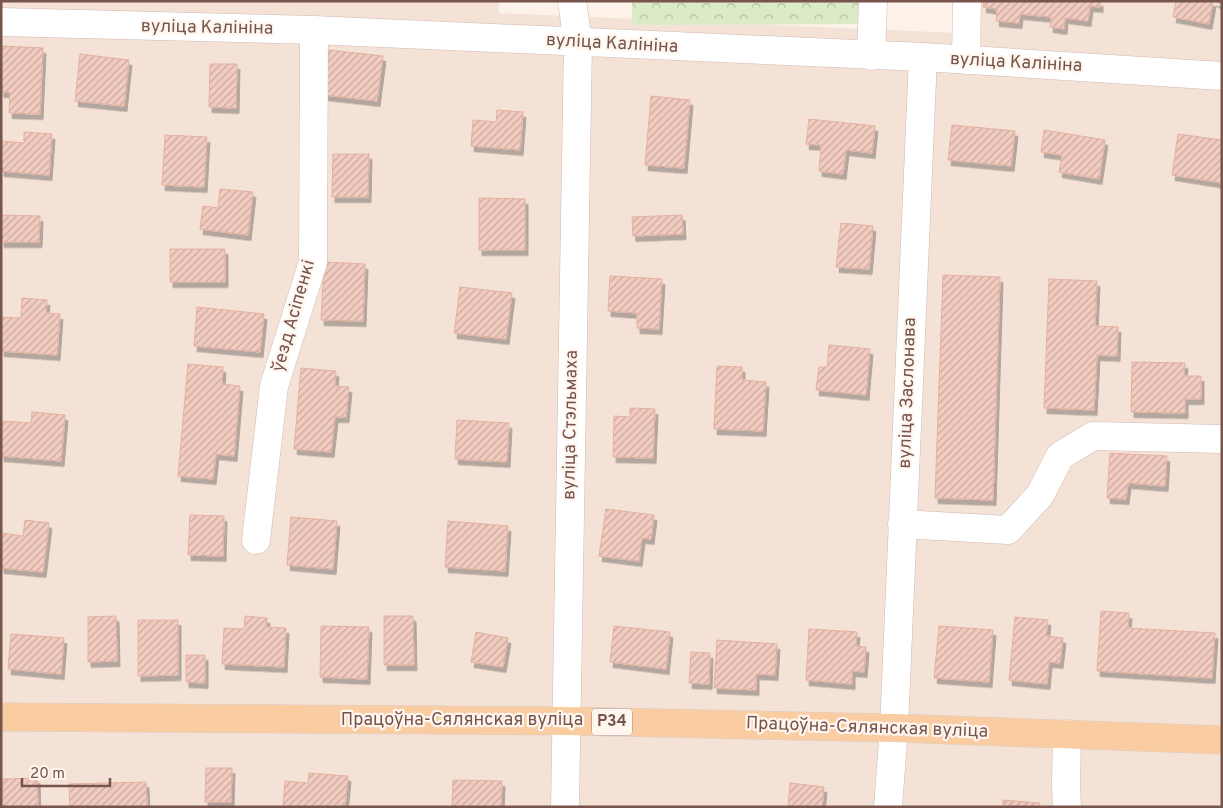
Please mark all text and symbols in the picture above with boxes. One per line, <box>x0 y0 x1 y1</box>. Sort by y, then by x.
street label: вуліца Калініна <box>141 15 273 41</box>
street label: вуліца Калініна <box>545 29 679 59</box>
street label: вуліца Калініна <box>949 48 1083 78</box>
street label: ўезд Асіпенкі <box>267 257 321 375</box>
street label: вуліца Заслонава <box>894 317 922 469</box>
street label: вуліца Стэльмаха <box>558 350 584 500</box>
street label: Працоўна-Сялянская вуліца <box>341 709 583 732</box>
road number: Р34 <box>592 709 632 736</box>
street label: Працоўна-Сялянская вуліца <box>745 712 989 744</box>
scale bar <box>22 756 110 788</box>
text: 20 m <box>30 765 65 784</box>

